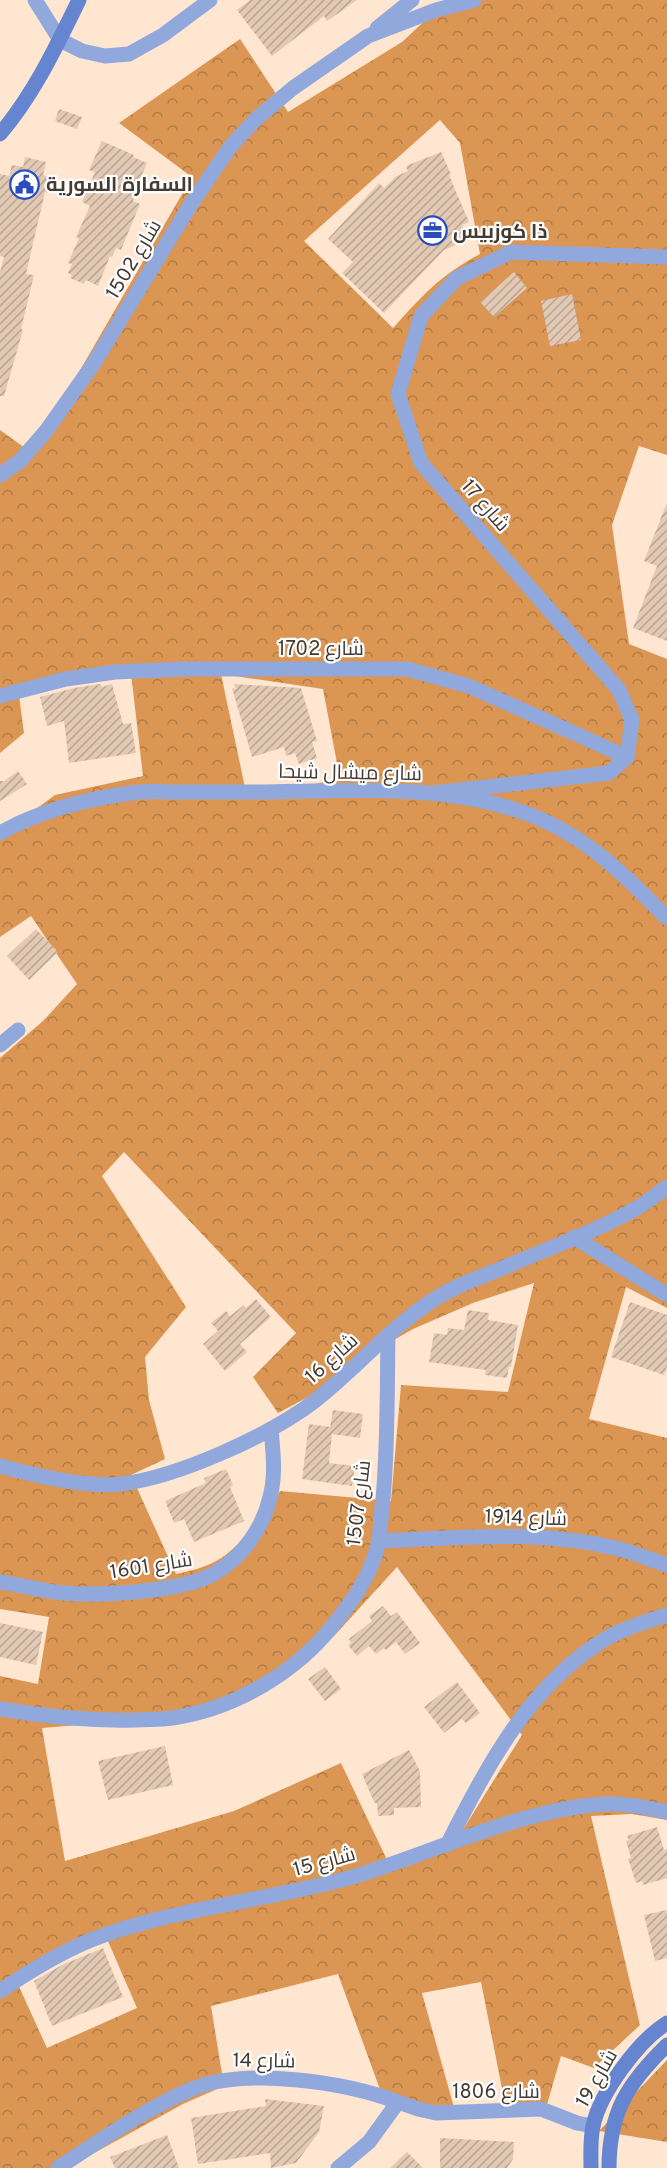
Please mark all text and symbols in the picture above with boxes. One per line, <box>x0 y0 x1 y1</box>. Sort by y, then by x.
public building icon: السفارة السورية <box>9 168 41 200</box>
place label: السفارة السورية <box>46 173 193 199</box>
street label: شارع 1502 <box>101 215 169 305</box>
office icon: ذا كوزبيس <box>416 215 448 247</box>
place label: ذا كوزبيس <box>453 220 547 246</box>
street label: شارع 17 <box>455 475 514 538</box>
street label: شارع 1702 <box>278 637 364 663</box>
street label: شارع ميشال شيحا <box>278 760 422 788</box>
street label: شارع 16 <box>300 1329 364 1390</box>
street label: شارع 1507 <box>342 1459 378 1547</box>
street label: شارع 1914 <box>484 1505 568 1533</box>
street label: شارع 1601 <box>108 1548 194 1586</box>
street label: شارع 15 <box>291 1842 358 1884</box>
street label: شارع 19 <box>571 2045 625 2113</box>
street label: شارع 14 <box>232 2048 296 2076</box>
street label: شارع 1806 <box>452 2080 540 2106</box>

